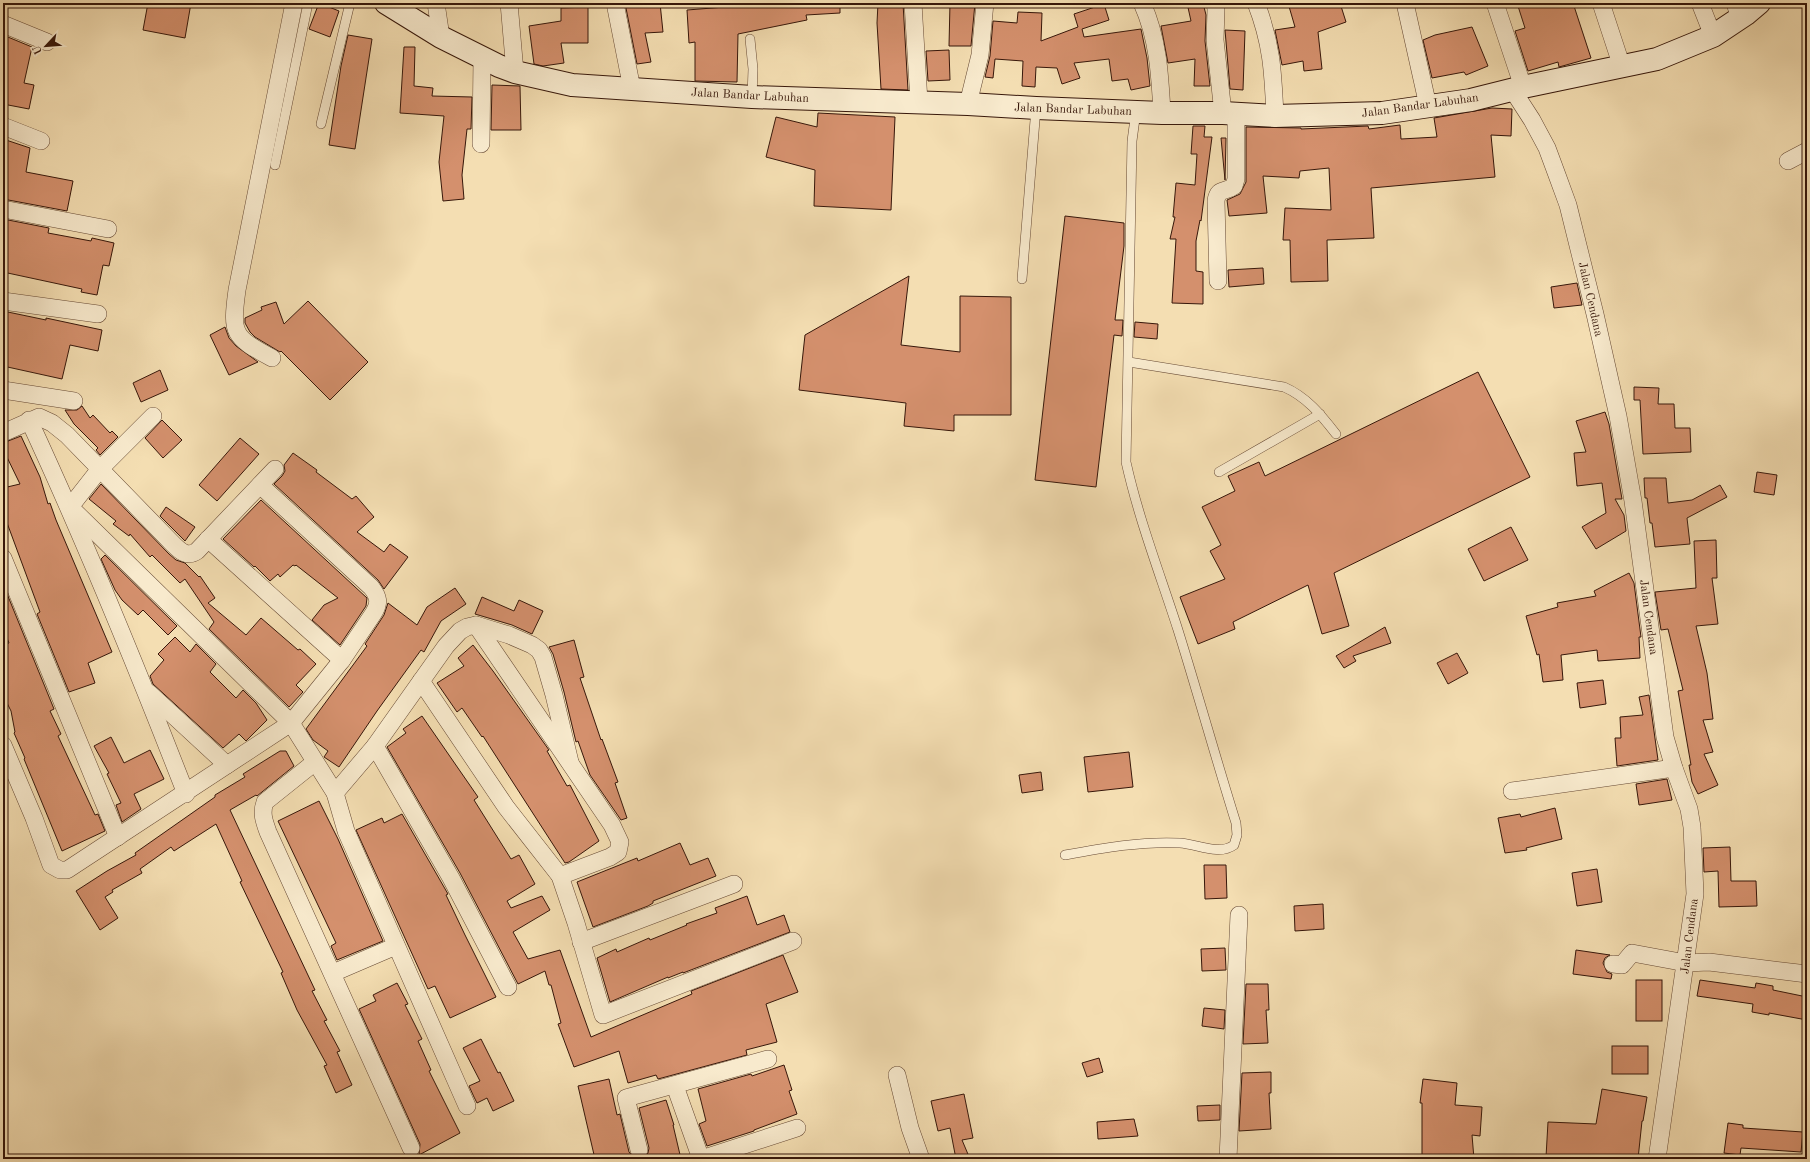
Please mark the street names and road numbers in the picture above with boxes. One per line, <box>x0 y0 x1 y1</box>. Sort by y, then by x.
street label: Jalan Bandar Labuhan <box>691 87 810 105</box>
street label: Jalan Bandar Labuhan <box>1361 92 1480 120</box>
street label: Jalan Bandar Labuhan <box>1014 102 1133 118</box>
street label: Jalan Cendana <box>1576 261 1604 338</box>
street label: Jalan Cendana <box>1637 579 1659 656</box>
street label: Jalan Cendana <box>1679 898 1701 975</box>

